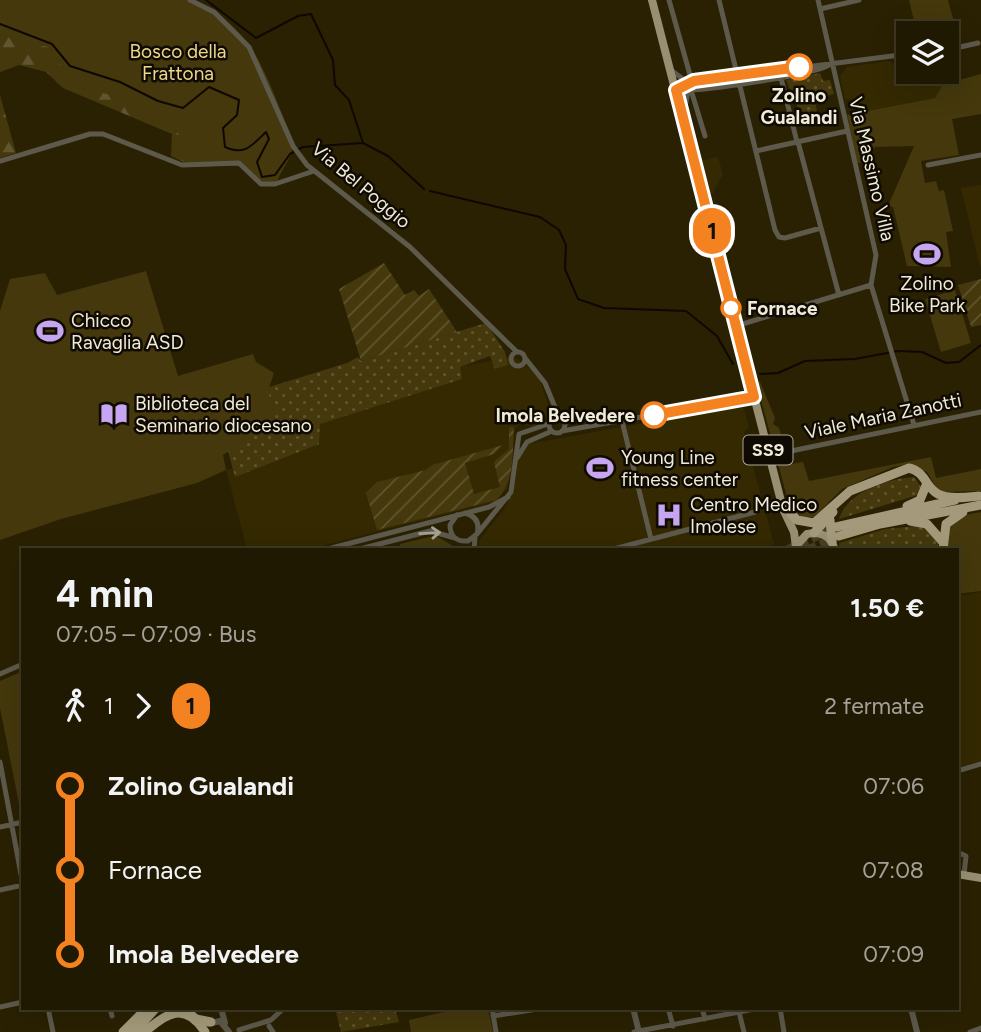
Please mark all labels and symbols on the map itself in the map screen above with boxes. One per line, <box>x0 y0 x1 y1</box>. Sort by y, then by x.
park label: Bosco della Frattona <box>129 40 227 85</box>
marker: Zolino Gualandi <box>786 54 812 80</box>
place label: Zolino Gualandi <box>761 84 837 129</box>
street label: Via Massimo Villa <box>844 95 900 243</box>
street label: Via Bel Poggio <box>307 137 415 233</box>
line badge: 1 <box>689 208 735 254</box>
sports icon: Zolino Bike Park <box>912 239 942 269</box>
place label: Zolino Bike Park <box>889 272 966 317</box>
place label: Fornace <box>747 297 818 320</box>
marker: Fornace <box>721 298 741 318</box>
place label: Chicco Ravaglia ASD <box>71 309 184 354</box>
sports icon: Chicco Ravaglia ASD <box>35 316 65 346</box>
street label: Viale Maria Zanotti <box>802 388 964 444</box>
place label: Biblioteca del Seminario diocesano <box>135 392 312 437</box>
library icon: Biblioteca del Seminario diocesano <box>99 399 129 429</box>
marker: Imola Belvedere <box>641 402 667 428</box>
place label: Imola Belvedere <box>495 404 635 427</box>
road number: SS9 <box>744 436 792 464</box>
place label: Young Line fitness center <box>621 446 739 491</box>
sports icon: Young Line fitness center <box>585 453 615 483</box>
place label: Centro Medico Imolese <box>690 493 817 538</box>
hospital icon: Centro Medico Imolese <box>654 500 684 530</box>
one-way arrow <box>418 527 441 540</box>

